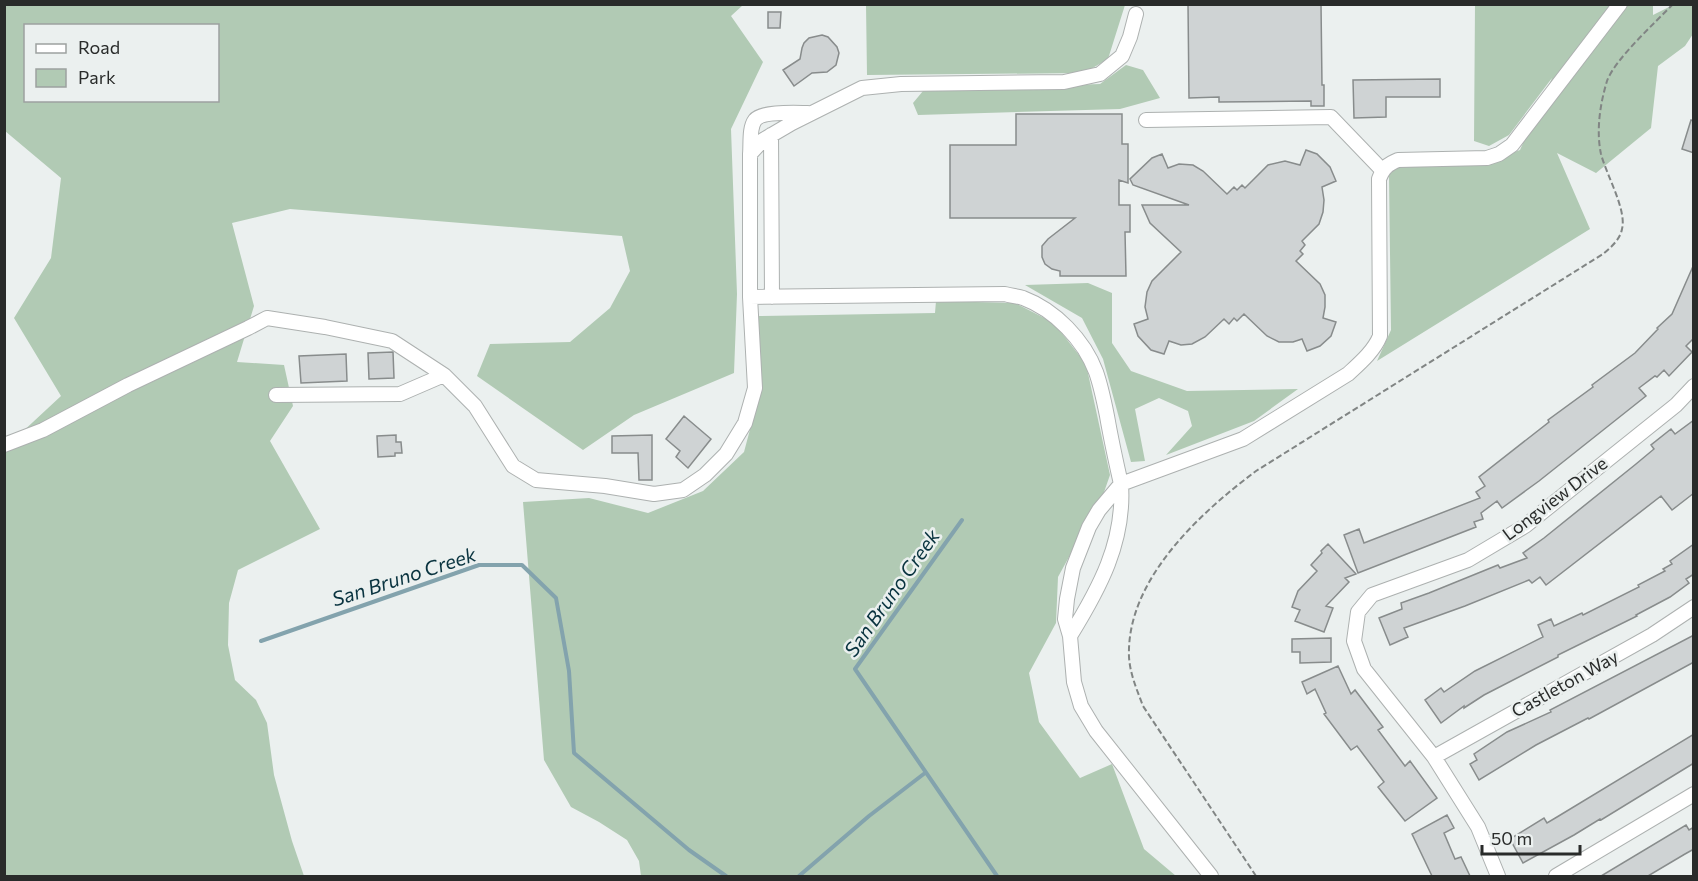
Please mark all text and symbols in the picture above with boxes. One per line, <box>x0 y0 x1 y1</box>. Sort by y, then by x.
legend <box>24 24 219 102</box>
text: Road <box>78 36 120 58</box>
text: Park <box>78 66 116 88</box>
street label: Longview Drive <box>1498 452 1611 545</box>
water label: San Bruno Creek <box>838 523 945 661</box>
water label: San Bruno Creek <box>329 541 480 611</box>
street label: Castleton Way <box>1507 645 1622 722</box>
scale bar <box>1482 818 1580 856</box>
text: 50 m <box>1491 827 1532 849</box>

